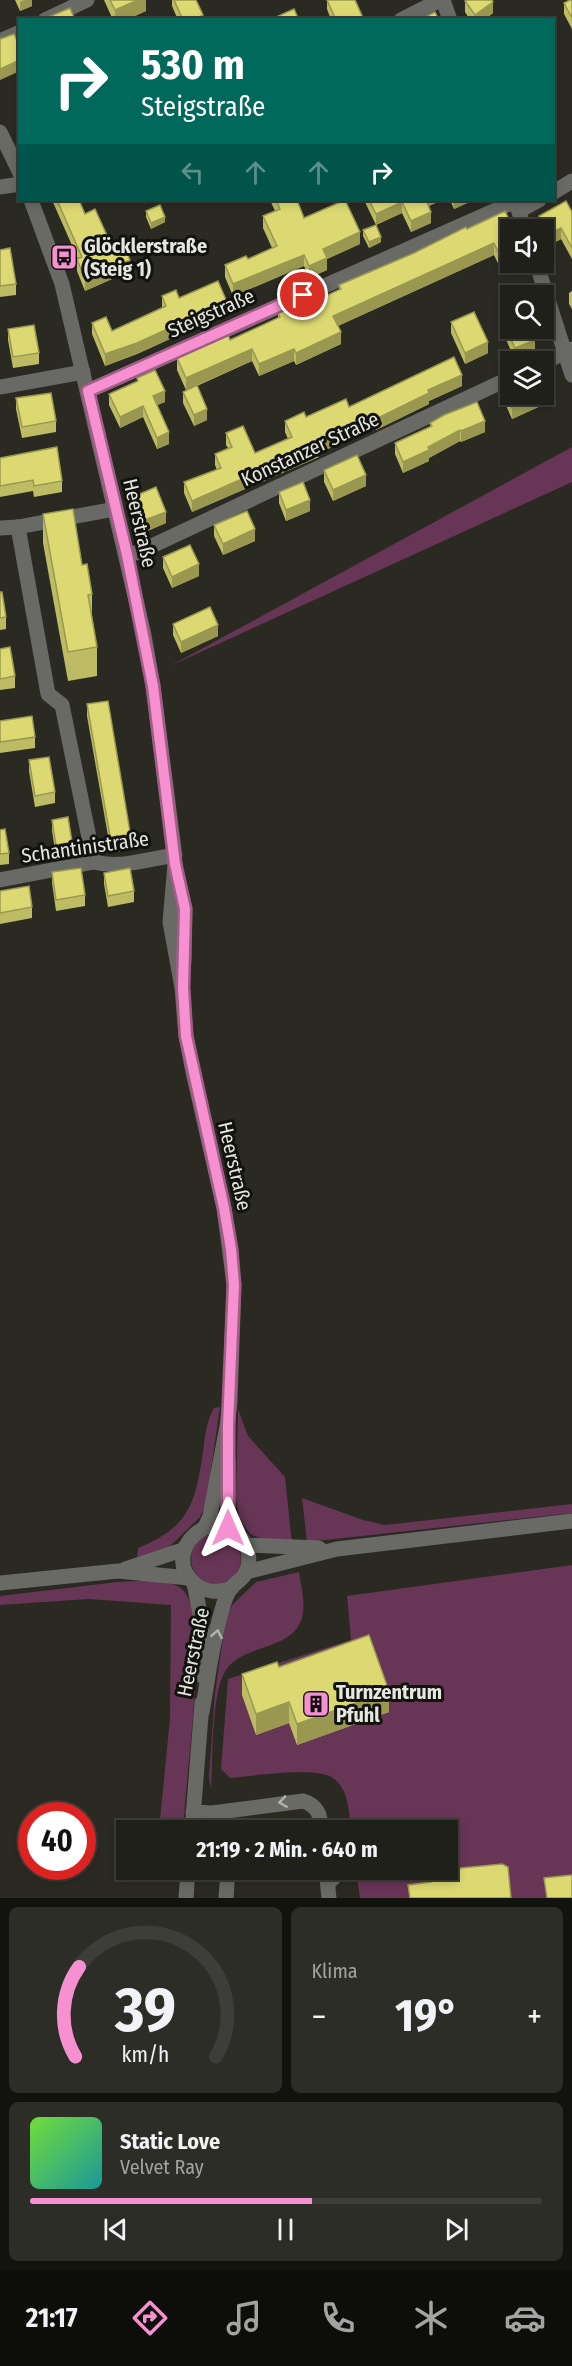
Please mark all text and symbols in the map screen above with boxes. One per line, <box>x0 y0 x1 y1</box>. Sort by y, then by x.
text: 530 m <box>141 40 245 90</box>
icon: right <box>42 42 120 120</box>
text: Steigstraße <box>141 91 265 123</box>
icon: left <box>176 156 209 189</box>
icon: ahead <box>239 156 272 189</box>
icon: ahead <box>302 156 335 189</box>
icon: right <box>365 156 398 189</box>
map controls <box>500 219 554 405</box>
button: sound <box>500 219 554 273</box>
place label: Glöcklerstraße (Steig 1) <box>84 234 207 281</box>
bus stop icon: Glöcklerstraße (Steig 1) <box>49 242 79 272</box>
pin <box>277 269 328 320</box>
icon: arrive <box>286 278 319 311</box>
street label: Steigstraße <box>164 283 258 343</box>
button: search <box>500 285 554 339</box>
button: layers <box>500 351 554 405</box>
street label: Konstanzer Straße <box>237 407 383 491</box>
street label: Heerstraße <box>118 476 162 570</box>
street label: Schantinistraße <box>20 826 150 868</box>
street label: Heerstraße <box>213 1119 257 1213</box>
position arrow <box>196 1496 260 1560</box>
street label: Heerstraße <box>172 1605 214 1699</box>
one-way arrow <box>210 1630 223 1640</box>
place label: Turnzentrum Pfuhl <box>336 1680 442 1727</box>
building icon: Turnzentrum Pfuhl <box>301 1689 331 1719</box>
one-way arrow <box>278 1796 288 1808</box>
speed limit sign: 40 <box>18 1802 96 1880</box>
text: 21:19 · 2 Min. · 640 m <box>196 1836 378 1863</box>
text: Klima <box>312 1959 358 1983</box>
text: 39 <box>114 1973 176 2048</box>
text: 19° <box>395 1989 458 2043</box>
text: − <box>312 1997 326 2037</box>
text: + <box>527 1997 542 2037</box>
text: km/h <box>121 2042 169 2068</box>
text: Static Love <box>120 2128 220 2155</box>
text: Velvet Ray <box>120 2155 204 2179</box>
icon: previous <box>99 2213 132 2246</box>
icon: pause <box>269 2213 302 2246</box>
icon: next <box>440 2213 473 2246</box>
icon: directions <box>129 2297 171 2339</box>
icon: music <box>223 2297 265 2339</box>
icon: phone <box>317 2297 359 2339</box>
icon: climate <box>410 2297 452 2339</box>
icon: car <box>504 2297 546 2339</box>
text: 21:17 <box>26 2302 78 2334</box>

